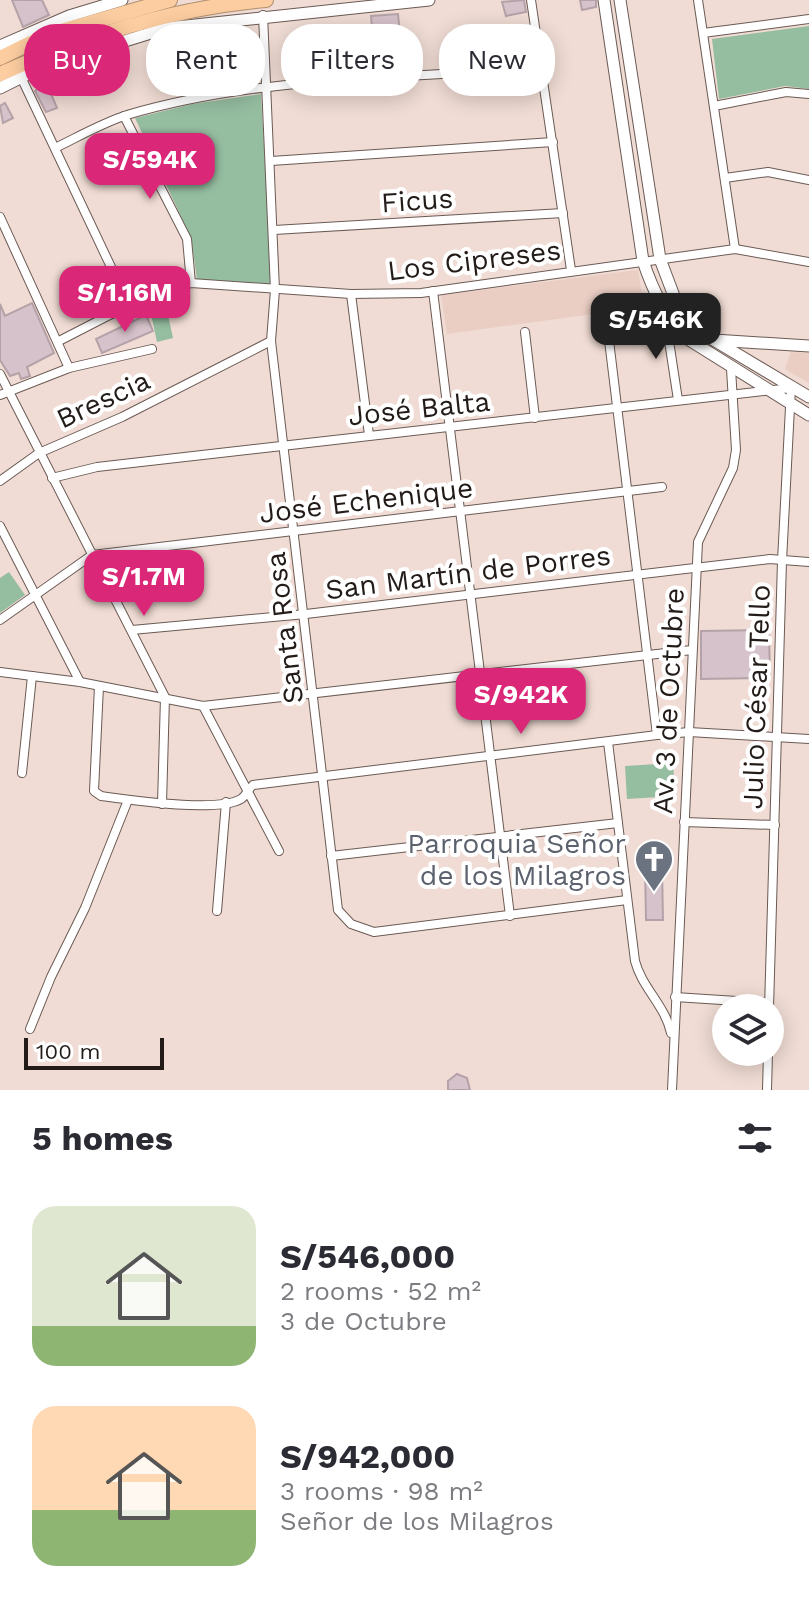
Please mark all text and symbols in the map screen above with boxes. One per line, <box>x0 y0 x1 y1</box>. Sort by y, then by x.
chip: Buy <box>24 24 130 96</box>
chip: Rent <box>146 24 265 96</box>
chip: Filters <box>281 24 423 96</box>
chip: New <box>439 24 555 96</box>
pin: S/594K <box>85 133 215 201</box>
text: S/594K <box>103 144 197 174</box>
street label: Ficus <box>380 182 454 219</box>
street label: Los Cipreses <box>385 233 563 288</box>
pin: S/1.16M <box>51 266 199 334</box>
text: S/1.16M <box>77 277 173 307</box>
pin: S/546K <box>591 293 721 361</box>
text: S/546K <box>609 304 703 334</box>
street label: Brescia <box>51 363 155 435</box>
street label: José Balta <box>346 385 492 432</box>
street label: José Echenique <box>257 471 475 530</box>
street label: San Martín de Porres <box>324 539 612 606</box>
pin: S/1.7M <box>79 550 209 618</box>
street label: Santa Rosa <box>259 550 310 706</box>
text: S/1.7M <box>102 561 186 591</box>
street label: Julio César Tello <box>736 584 777 810</box>
street label: Av. 3 de Octubre <box>646 587 691 815</box>
pin: S/942K <box>456 668 586 736</box>
text: S/942K <box>474 679 568 709</box>
place label: Parroquia Señor de los Milagros <box>407 827 626 892</box>
church icon: Parroquia Señor de los Milagros <box>633 838 675 893</box>
map controls <box>712 994 784 1066</box>
button: layers <box>712 994 784 1066</box>
scale bar <box>24 1034 164 1070</box>
text: 100 m <box>36 1039 100 1064</box>
icon: filters <box>733 1116 777 1160</box>
text: 5 homes <box>32 1118 173 1158</box>
text: S/546,000 <box>280 1236 455 1276</box>
icon: home <box>96 1238 192 1334</box>
text: 2 rooms · 52 m² <box>280 1276 481 1306</box>
text: 3 de Octubre <box>280 1306 447 1336</box>
text: S/942,000 <box>280 1436 455 1476</box>
icon: home <box>96 1438 192 1534</box>
text: 3 rooms · 98 m² <box>280 1476 483 1506</box>
text: Señor de los Milagros <box>280 1506 554 1536</box>

